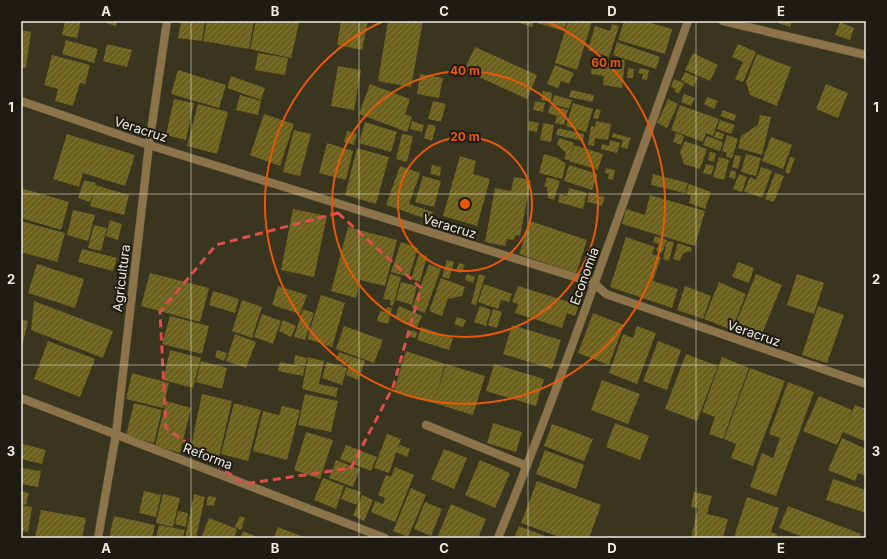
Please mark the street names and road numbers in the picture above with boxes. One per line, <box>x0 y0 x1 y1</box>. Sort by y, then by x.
street label: Veracruz <box>112 113 170 145</box>
street label: Veracruz <box>421 210 479 242</box>
street label: Agricultura <box>109 243 133 313</box>
street label: Economía <box>566 245 602 307</box>
street label: Veracruz <box>725 316 783 350</box>
street label: Reforma <box>181 439 235 473</box>

